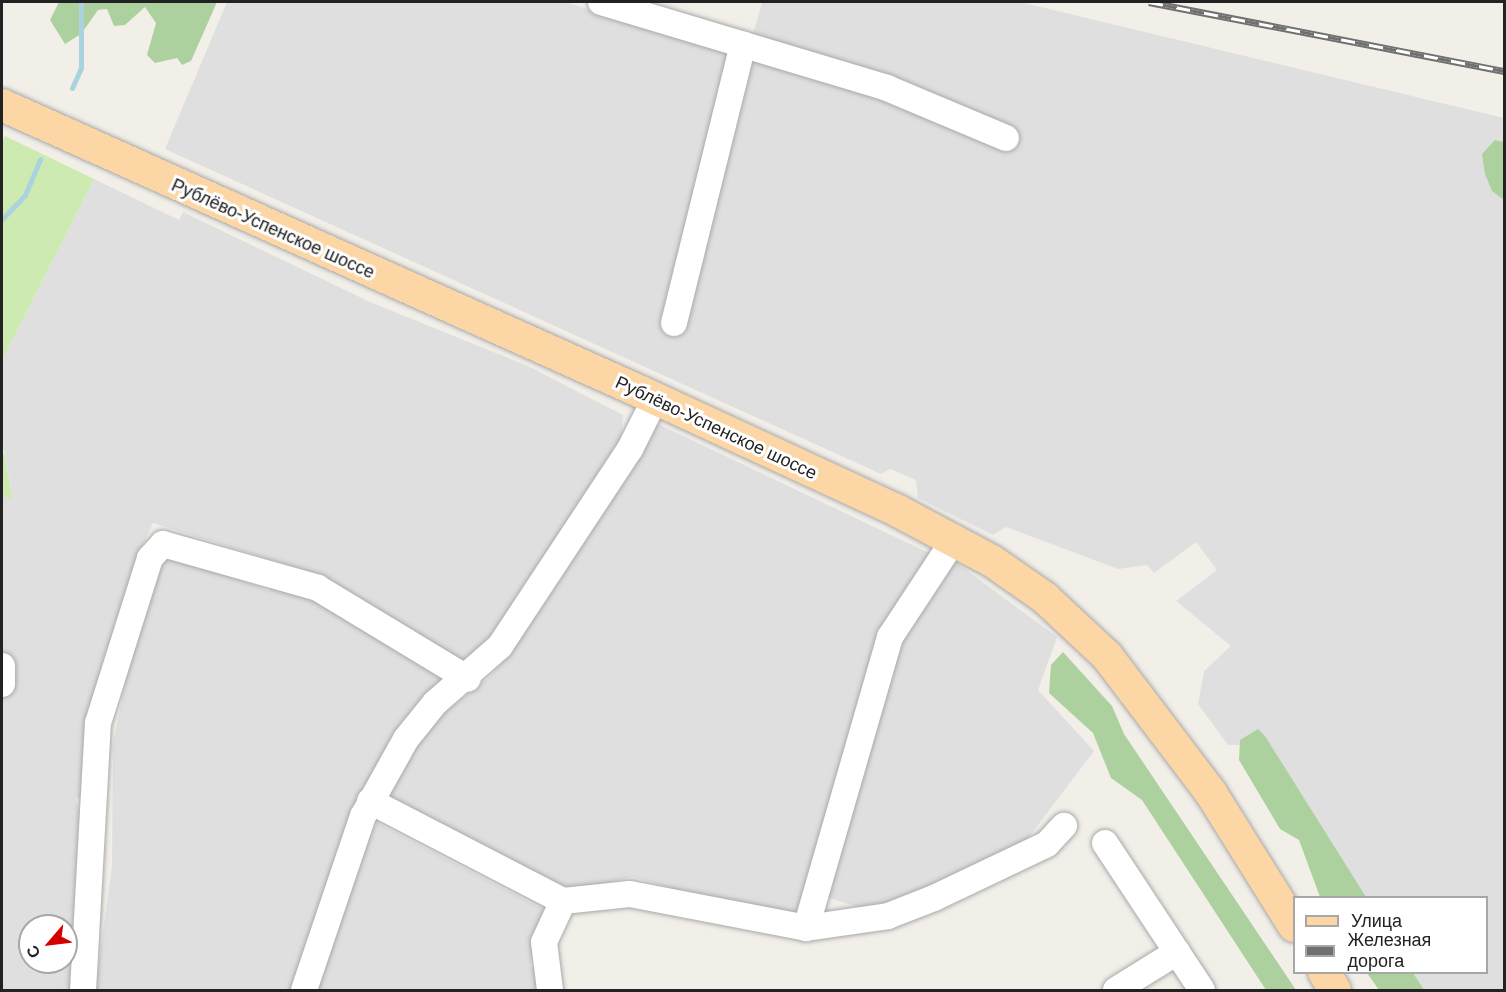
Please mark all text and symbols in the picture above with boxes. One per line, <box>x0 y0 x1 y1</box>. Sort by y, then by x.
street label: Рублёво-Успенское шоссе <box>168 174 378 284</box>
street label: Рублёво-Успенское шоссе <box>612 372 820 484</box>
legend <box>1293 896 1488 974</box>
text: Улица <box>1351 911 1402 931</box>
north arrow <box>18 914 78 974</box>
text: Железная дорога <box>1347 930 1431 971</box>
text: С <box>23 943 44 961</box>

